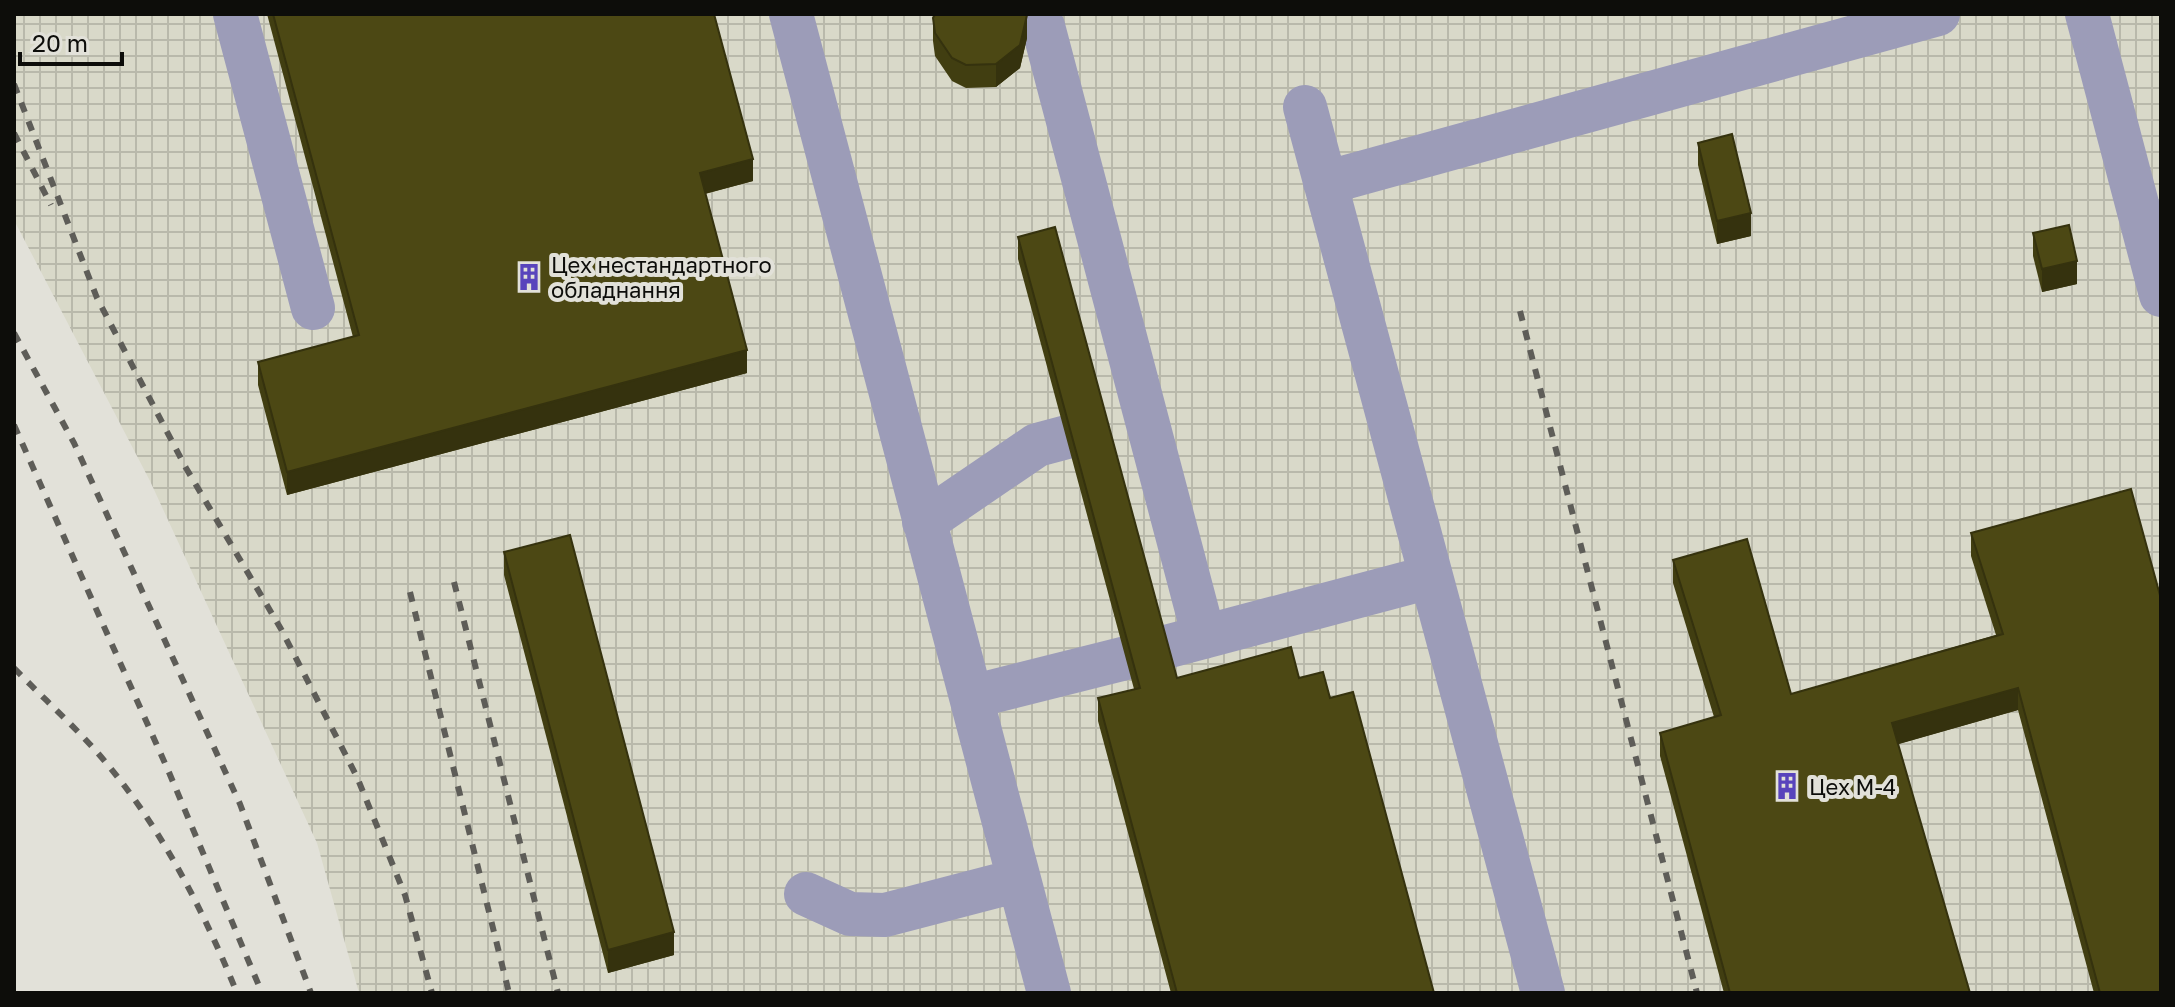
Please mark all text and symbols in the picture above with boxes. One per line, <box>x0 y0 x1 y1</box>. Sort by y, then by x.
scale bar <box>20 16 122 66</box>
text: 20 m <box>32 28 88 57</box>
place label: Цех нестандартного обладнання <box>551 251 772 303</box>
building icon: Цех нестандартного обладнання <box>514 262 544 292</box>
building icon: Цех М-4 <box>1772 771 1802 801</box>
place label: Цех М-4 <box>1809 773 1896 800</box>

